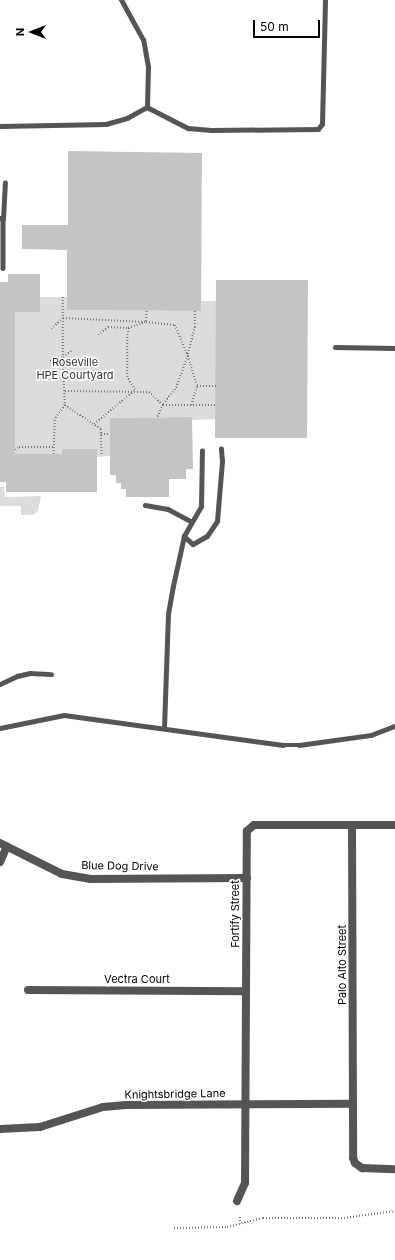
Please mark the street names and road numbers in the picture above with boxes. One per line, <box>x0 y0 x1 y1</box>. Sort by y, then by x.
street label: Blue Dog Drive <box>81 859 159 873</box>
street label: Fortify Street <box>228 880 242 948</box>
street label: Palo Alto Street <box>335 925 349 1005</box>
street label: Vectra Court <box>104 972 170 986</box>
street label: Knightsbridge Lane <box>124 1087 226 1101</box>

